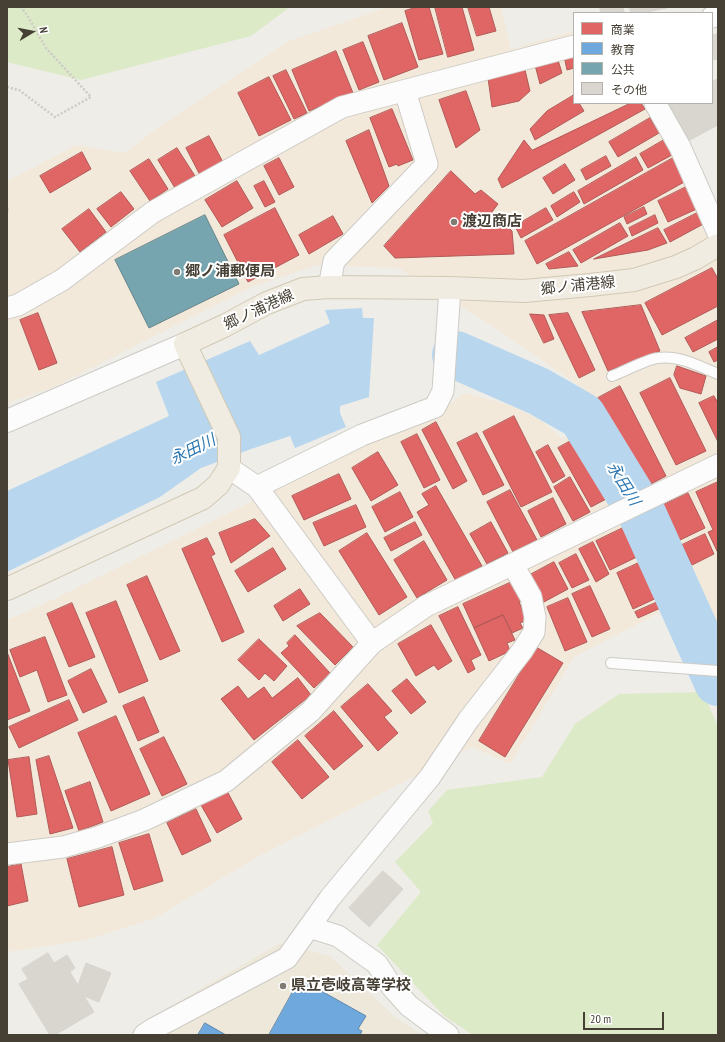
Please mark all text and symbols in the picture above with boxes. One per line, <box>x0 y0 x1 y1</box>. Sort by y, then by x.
north arrow <box>12 12 52 52</box>
legend <box>573 12 713 104</box>
text: 商業 <box>611 22 635 37</box>
text: N <box>36 26 51 34</box>
text: 教育 <box>611 42 635 57</box>
text: 公共 <box>611 62 635 77</box>
text: その他 <box>611 82 647 97</box>
place label: 渡辺商店 <box>462 213 522 231</box>
marker: 渡辺商店 <box>449 217 459 227</box>
place label: 郷ノ浦郵便局 <box>185 263 275 281</box>
marker: 郷ノ浦郵便局 <box>172 267 182 277</box>
street label: 郷ノ浦港線 <box>540 273 616 299</box>
street label: 郷ノ浦港線 <box>221 286 297 334</box>
water label: 永田川 <box>167 431 219 469</box>
water label: 永田川 <box>602 459 644 509</box>
place label: 県立壱岐高等学校 <box>291 977 411 995</box>
marker: 県立壱岐高等学校 <box>278 981 288 991</box>
scale bar <box>585 1004 666 1030</box>
text: 20 m <box>590 1011 611 1026</box>

